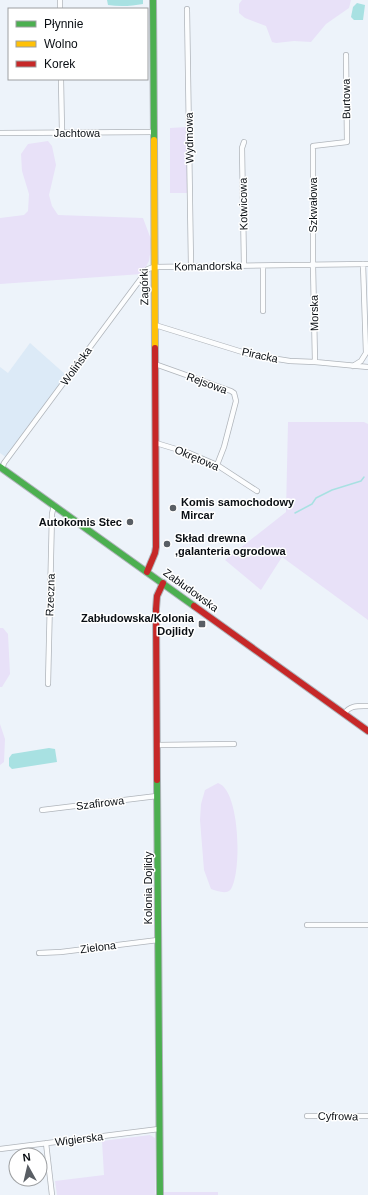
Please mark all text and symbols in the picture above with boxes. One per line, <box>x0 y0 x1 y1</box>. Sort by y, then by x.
legend <box>8 8 148 80</box>
text: Płynnie <box>44 17 84 31</box>
text: Wolno <box>44 37 78 51</box>
text: Korek <box>44 57 76 71</box>
street label: Burtowa <box>340 78 352 119</box>
street label: Wydmowa <box>183 111 195 164</box>
street label: Jachtowa <box>54 127 101 139</box>
street label: Kotwicowa <box>237 177 249 230</box>
street label: Szkwałowa <box>307 177 319 233</box>
street label: Komandorska <box>174 259 243 273</box>
street label: Zagórki <box>138 269 150 305</box>
street label: Morska <box>308 294 320 331</box>
street label: Wolińska <box>58 344 94 388</box>
street label: Piracka <box>241 345 280 365</box>
street label: Rejsowa <box>185 370 230 396</box>
street label: Okrętowa <box>173 443 222 473</box>
place label: Komis samochodowy Mircar <box>181 496 295 521</box>
marker: Komis samochodowy Mircar <box>168 503 178 513</box>
place label: Autokomis Stec <box>39 516 122 528</box>
marker: Autokomis Stec <box>125 517 135 527</box>
place label: Skład drewna ,galanteria ogrodowa <box>175 532 287 557</box>
marker: Skład drewna ,galanteria ogrodowa <box>162 539 172 549</box>
street label: Zabłudowska <box>161 566 221 614</box>
street label: Rzeczna <box>43 573 57 617</box>
place label: Zabłudowska/Kolonia Dojlidy <box>81 612 195 637</box>
marker: Zabłudowska/Kolonia Dojlidy <box>197 619 207 629</box>
street label: Szafirowa <box>75 794 126 812</box>
street label: Kolonia Dojlidy <box>142 851 154 924</box>
street label: Zielona <box>79 939 118 955</box>
street label: Cyfrowa <box>318 1110 359 1122</box>
street label: Wigierska <box>54 1130 105 1148</box>
north arrow <box>8 1147 48 1187</box>
text: N <box>22 1151 31 1164</box>

